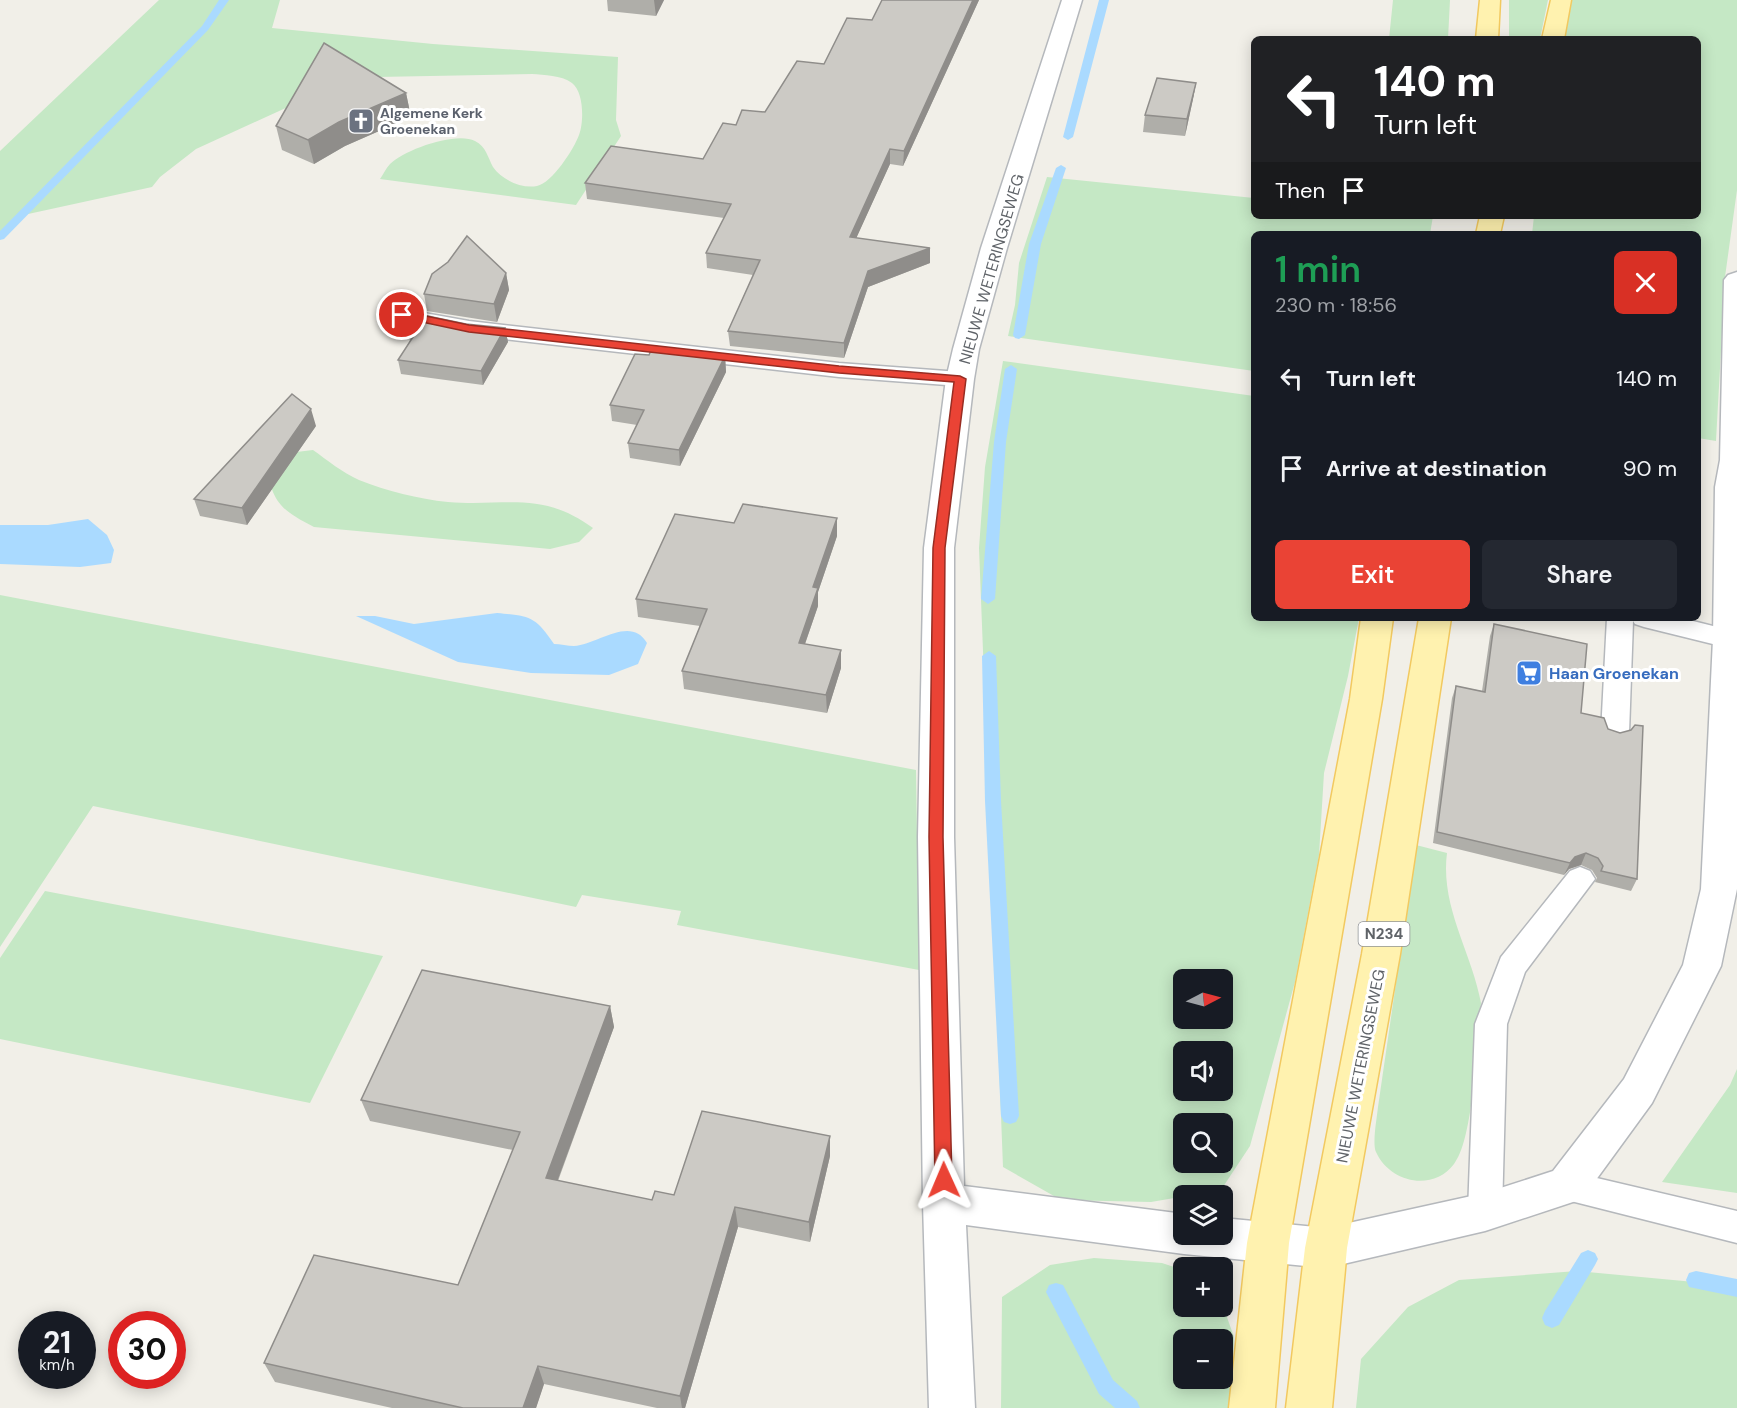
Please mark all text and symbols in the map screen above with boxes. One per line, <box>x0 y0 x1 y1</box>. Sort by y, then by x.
text: 140 m <box>1374 54 1496 109</box>
icon: left <box>1275 60 1353 138</box>
place label: Algemene Kerk Groenekan <box>380 104 483 138</box>
church icon: Algemene Kerk Groenekan <box>346 106 376 136</box>
text: Turn left <box>1374 107 1477 142</box>
street label: NIEUWE WETERINGSEWEG <box>954 172 1029 367</box>
icon: arrive <box>1337 174 1370 207</box>
text: Then <box>1275 176 1325 205</box>
text: 1 min <box>1275 246 1361 293</box>
button: close <box>1614 251 1677 314</box>
pin <box>376 289 427 340</box>
text: 230 m · 18:56 <box>1275 292 1397 318</box>
icon: arrive <box>385 298 418 331</box>
icon: left <box>1275 362 1308 395</box>
text: Turn left <box>1326 364 1416 393</box>
text: 140 m <box>1616 364 1677 393</box>
icon: arrive <box>1275 452 1308 485</box>
text: Arrive at destination <box>1326 454 1547 483</box>
text: 90 m <box>1623 454 1677 483</box>
button: Exit <box>1275 540 1470 609</box>
button: Share <box>1482 540 1677 609</box>
supermarket icon: Haan Groenekan <box>1514 658 1544 688</box>
place label: Haan Groenekan <box>1549 663 1679 684</box>
road number: N234 <box>1358 922 1410 946</box>
street label: NIEUWE WETERINGSEWEG <box>1331 967 1390 1165</box>
north arrow <box>1173 969 1233 1029</box>
map controls <box>1173 969 1233 1389</box>
button: sound <box>1173 1041 1233 1101</box>
button: search <box>1173 1113 1233 1173</box>
position arrow <box>912 1148 976 1212</box>
button: layers <box>1173 1185 1233 1245</box>
button: + <box>1173 1257 1233 1317</box>
speed limit sign: 30 <box>108 1311 186 1389</box>
text: 21 <box>43 1323 71 1362</box>
button: − <box>1173 1329 1233 1389</box>
text: km/h <box>39 1355 75 1375</box>

